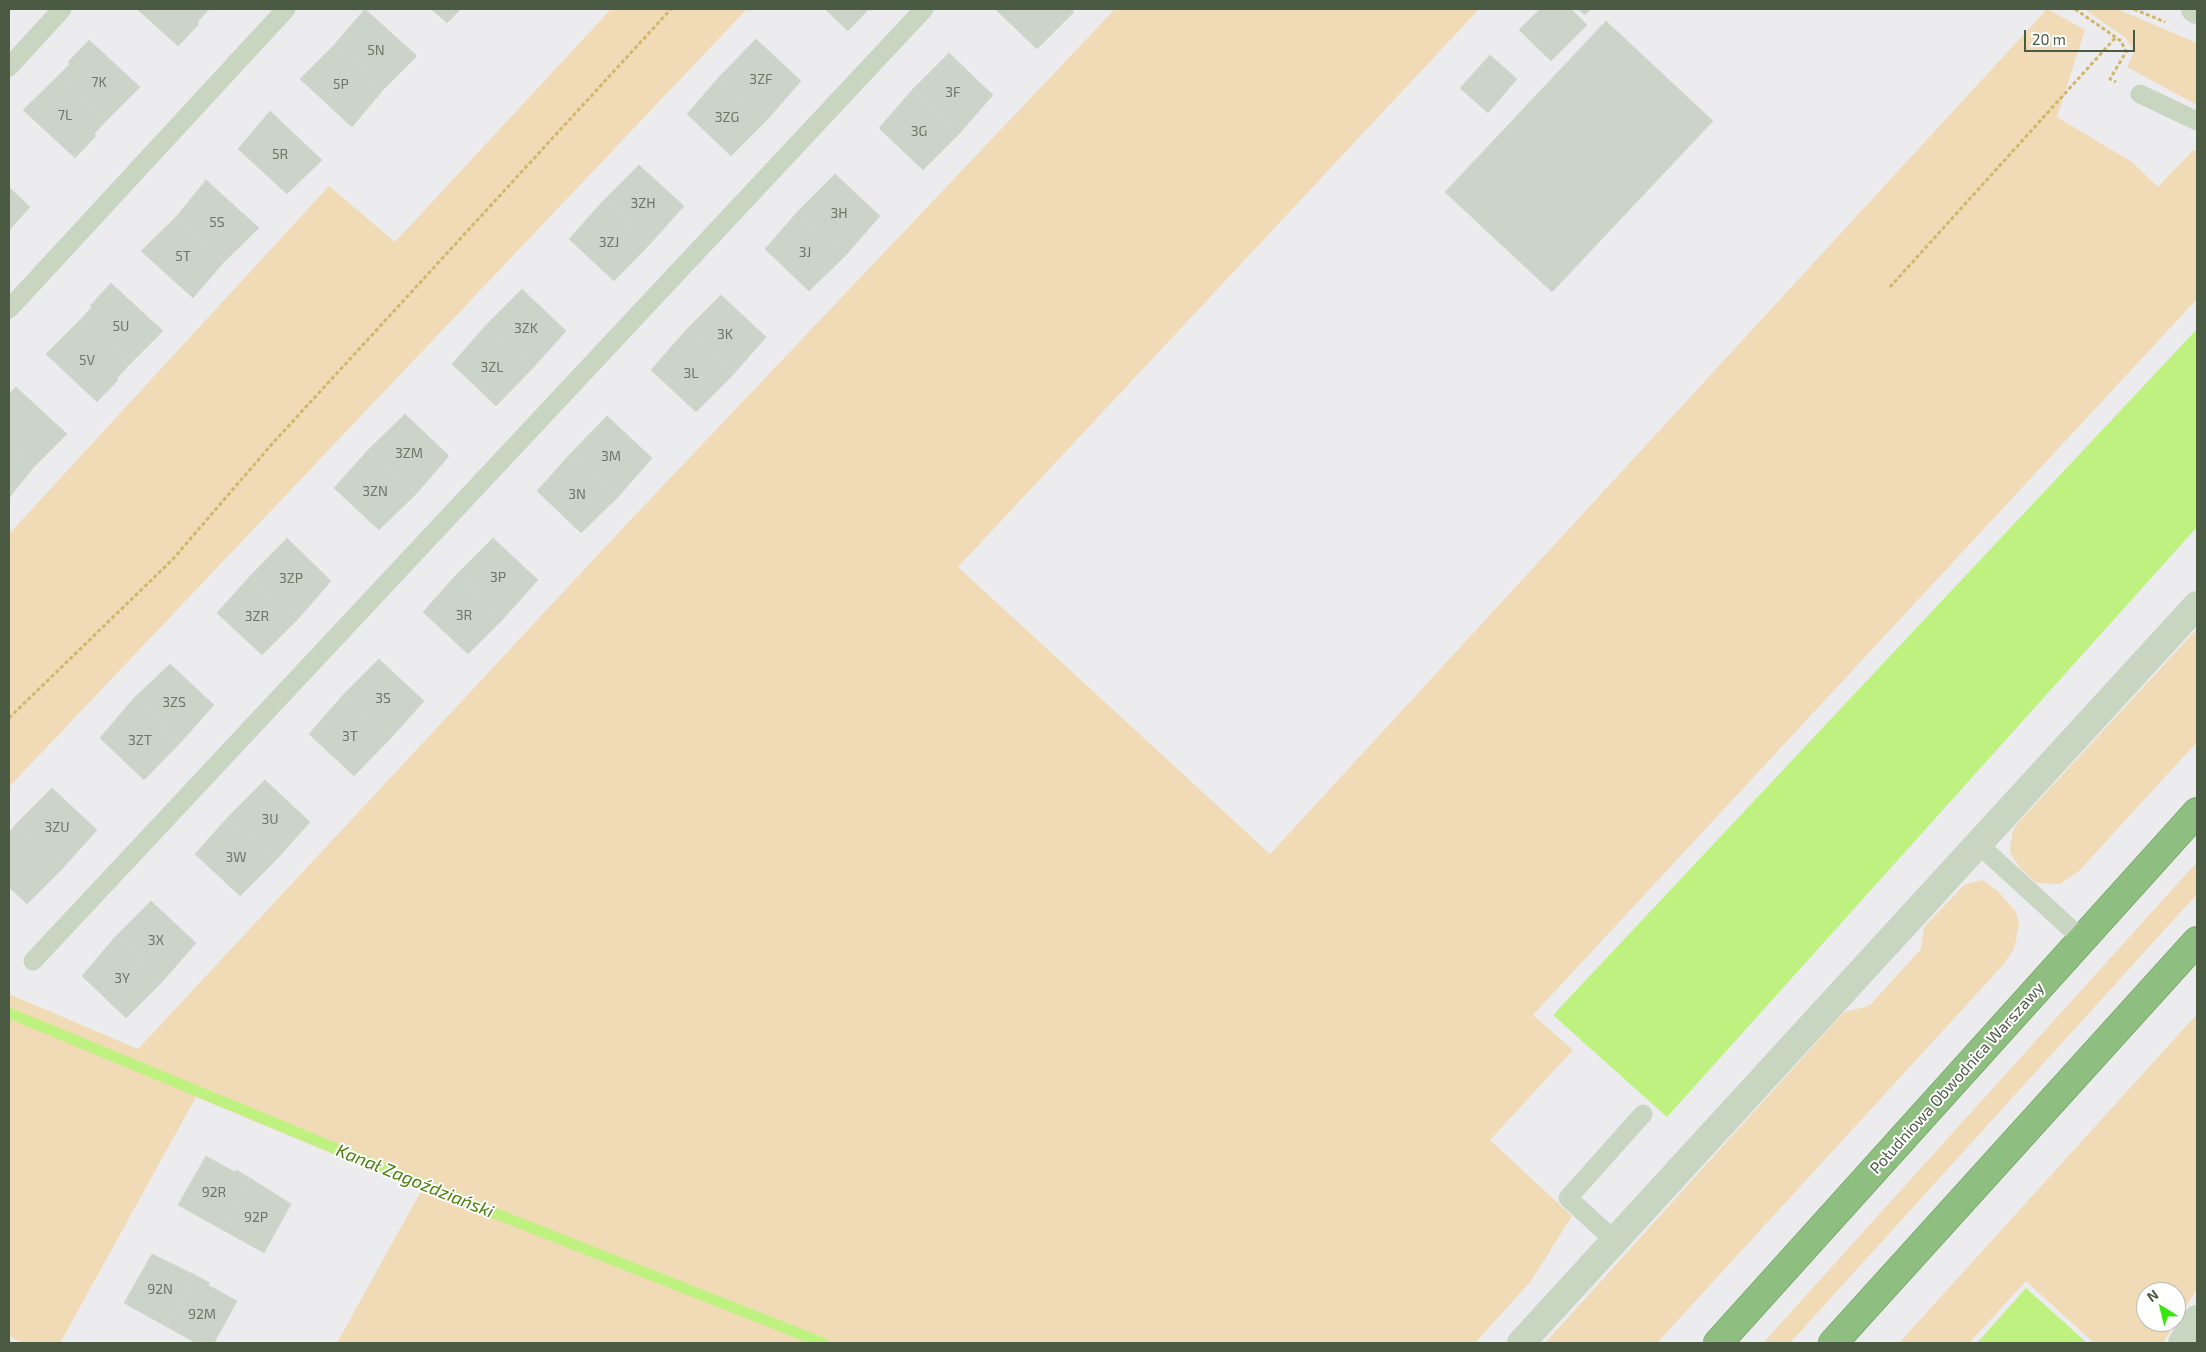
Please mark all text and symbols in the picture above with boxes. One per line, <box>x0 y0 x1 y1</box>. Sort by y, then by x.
scale bar <box>2026 20 2137 52</box>
text: 20 m <box>2032 30 2066 48</box>
house number: 5N <box>367 42 385 58</box>
house number: 3ZF <box>749 71 773 87</box>
house number: 7K <box>91 74 107 90</box>
house number: 5P <box>333 76 349 92</box>
house number: 3F <box>945 84 961 100</box>
house number: 7L <box>58 107 72 123</box>
house number: 3ZG <box>715 109 739 125</box>
house number: 3G <box>911 123 927 139</box>
house number: 5R <box>272 146 288 162</box>
house number: 3ZH <box>630 195 656 211</box>
house number: 3H <box>830 205 848 221</box>
house number: 5S <box>209 214 225 230</box>
house number: 3ZJ <box>599 234 619 250</box>
house number: 3J <box>799 244 811 260</box>
house number: 5T <box>175 248 191 264</box>
house number: 5U <box>113 318 129 334</box>
house number: 3ZK <box>514 320 538 336</box>
house number: 3K <box>717 326 733 342</box>
house number: 5V <box>79 352 95 368</box>
house number: 3ZL <box>481 359 503 375</box>
house number: 3L <box>684 365 698 381</box>
house number: 3ZM <box>395 445 423 461</box>
house number: 3M <box>601 448 621 464</box>
house number: 3ZN <box>362 483 388 499</box>
house number: 3N <box>568 486 586 502</box>
house number: 3P <box>490 569 506 585</box>
house number: 3ZP <box>279 570 303 586</box>
house number: 3R <box>456 607 472 623</box>
house number: 3ZR <box>245 608 269 624</box>
house number: 3S <box>375 690 391 706</box>
house number: 3ZS <box>162 694 186 710</box>
house number: 3T <box>342 728 358 744</box>
house number: 3ZT <box>128 732 152 748</box>
house number: 3U <box>261 811 279 827</box>
house number: 3ZU <box>44 819 70 835</box>
house number: 3W <box>225 849 247 865</box>
house number: 3X <box>148 932 164 948</box>
house number: 3Y <box>114 970 130 986</box>
street label: Południowa Obwodnica Warszawy <box>1866 978 2048 1178</box>
water label: Kanał Zagoździański <box>333 1139 497 1223</box>
house number: 92R <box>202 1184 226 1200</box>
house number: 92P <box>244 1209 268 1225</box>
house number: 92N <box>147 1281 173 1297</box>
north arrow <box>2136 1282 2186 1332</box>
text: N <box>2143 1285 2162 1305</box>
house number: 92M <box>188 1306 216 1322</box>

